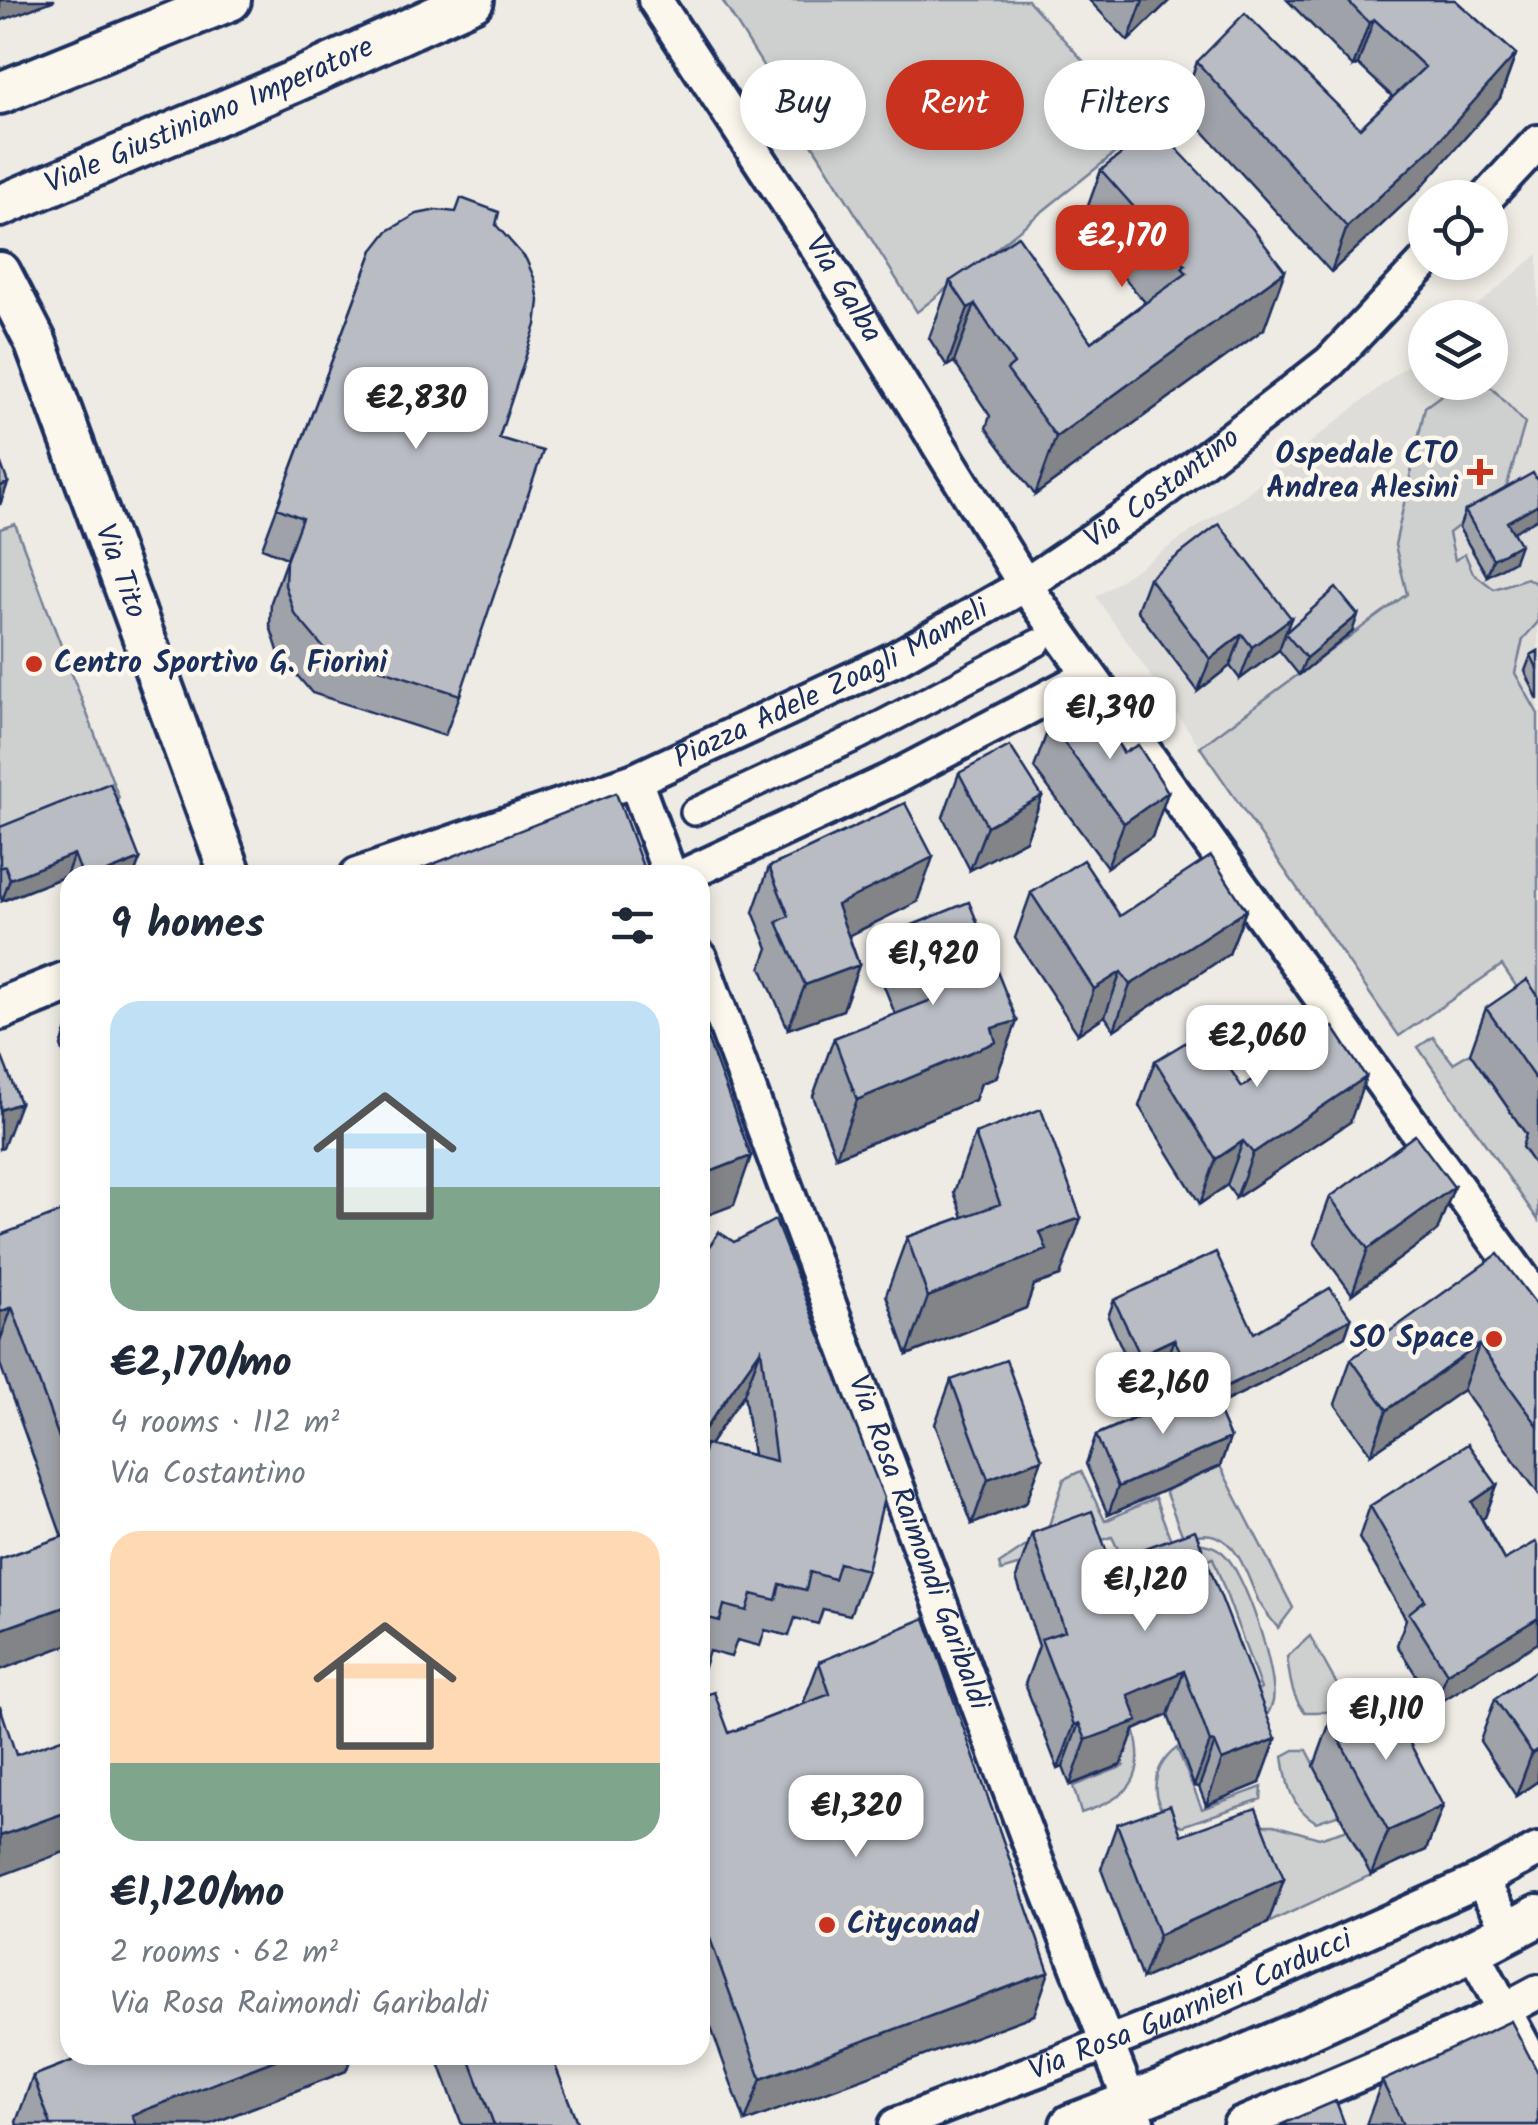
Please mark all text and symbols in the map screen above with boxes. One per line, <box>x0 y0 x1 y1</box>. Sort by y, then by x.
street label: Viale Giustiniano Imperatore <box>38 24 382 208</box>
chip: Buy <box>740 60 866 150</box>
chip: Rent <box>886 60 1024 150</box>
chip: Filters <box>1044 60 1205 150</box>
map controls <box>1408 180 1508 400</box>
button: locate <box>1408 180 1508 280</box>
pin: €2,170 <box>1041 205 1203 290</box>
text: €2,170 <box>1078 212 1166 263</box>
street label: Via Galba <box>791 226 894 353</box>
button: layers <box>1408 300 1508 400</box>
pin: €2,830 <box>335 367 497 452</box>
text: €2,830 <box>366 374 466 425</box>
street label: Via Costantino <box>1075 415 1251 562</box>
place label: Ospedale CTO Andrea Alesini <box>1266 431 1459 513</box>
marker: Ospedale CTO Andrea Alesini <box>1467 459 1493 485</box>
street label: Via Tito <box>80 517 159 626</box>
street label: Piazza Adele Zoagli Mameli <box>666 585 999 783</box>
place label: Centro Sportivo G. Fiorini <box>54 640 388 688</box>
marker: Centro Sportivo G. Fiorini <box>23 653 45 675</box>
pin: €1,390 <box>1029 677 1191 762</box>
text: €1,390 <box>1066 684 1154 735</box>
text: 9 homes <box>110 892 265 959</box>
icon: filters <box>605 898 660 953</box>
pin: €1,920 <box>852 923 1014 1008</box>
text: €1,920 <box>888 930 978 981</box>
pin: €2,060 <box>1176 1005 1338 1090</box>
text: €2,060 <box>1208 1012 1306 1063</box>
icon: home <box>295 1066 475 1246</box>
place label: SO Space <box>1350 1315 1474 1363</box>
marker: SO Space <box>1483 1328 1505 1350</box>
text: €2,170/mo <box>110 1331 292 1398</box>
pin: €2,160 <box>1082 1352 1244 1437</box>
text: €2,160 <box>1118 1359 1208 1410</box>
street label: Via Rosa Raimondi Garibaldi <box>834 1368 1003 1719</box>
text: 4 rooms · 112 m² <box>110 1398 339 1449</box>
text: Via Costantino <box>110 1449 306 1500</box>
pin: €1,120 <box>1064 1549 1226 1634</box>
text: €1,120 <box>1103 1556 1187 1607</box>
icon: home <box>295 1596 475 1776</box>
pin: €1,110 <box>1305 1678 1467 1763</box>
text: €1,110 <box>1349 1685 1423 1736</box>
pin: €1,320 <box>775 1775 937 1860</box>
text: €1,320 <box>811 1782 901 1833</box>
text: €1,120/mo <box>110 1861 284 1928</box>
place label: Cityconad <box>847 1901 980 1949</box>
marker: Cityconad <box>816 1914 838 1936</box>
street label: Via Rosa Guarnieri Carducci <box>1022 1916 1362 2095</box>
text: 2 rooms · 62 m² <box>110 1928 338 1979</box>
text: Via Rosa Raimondi Garibaldi <box>110 1979 488 2030</box>

